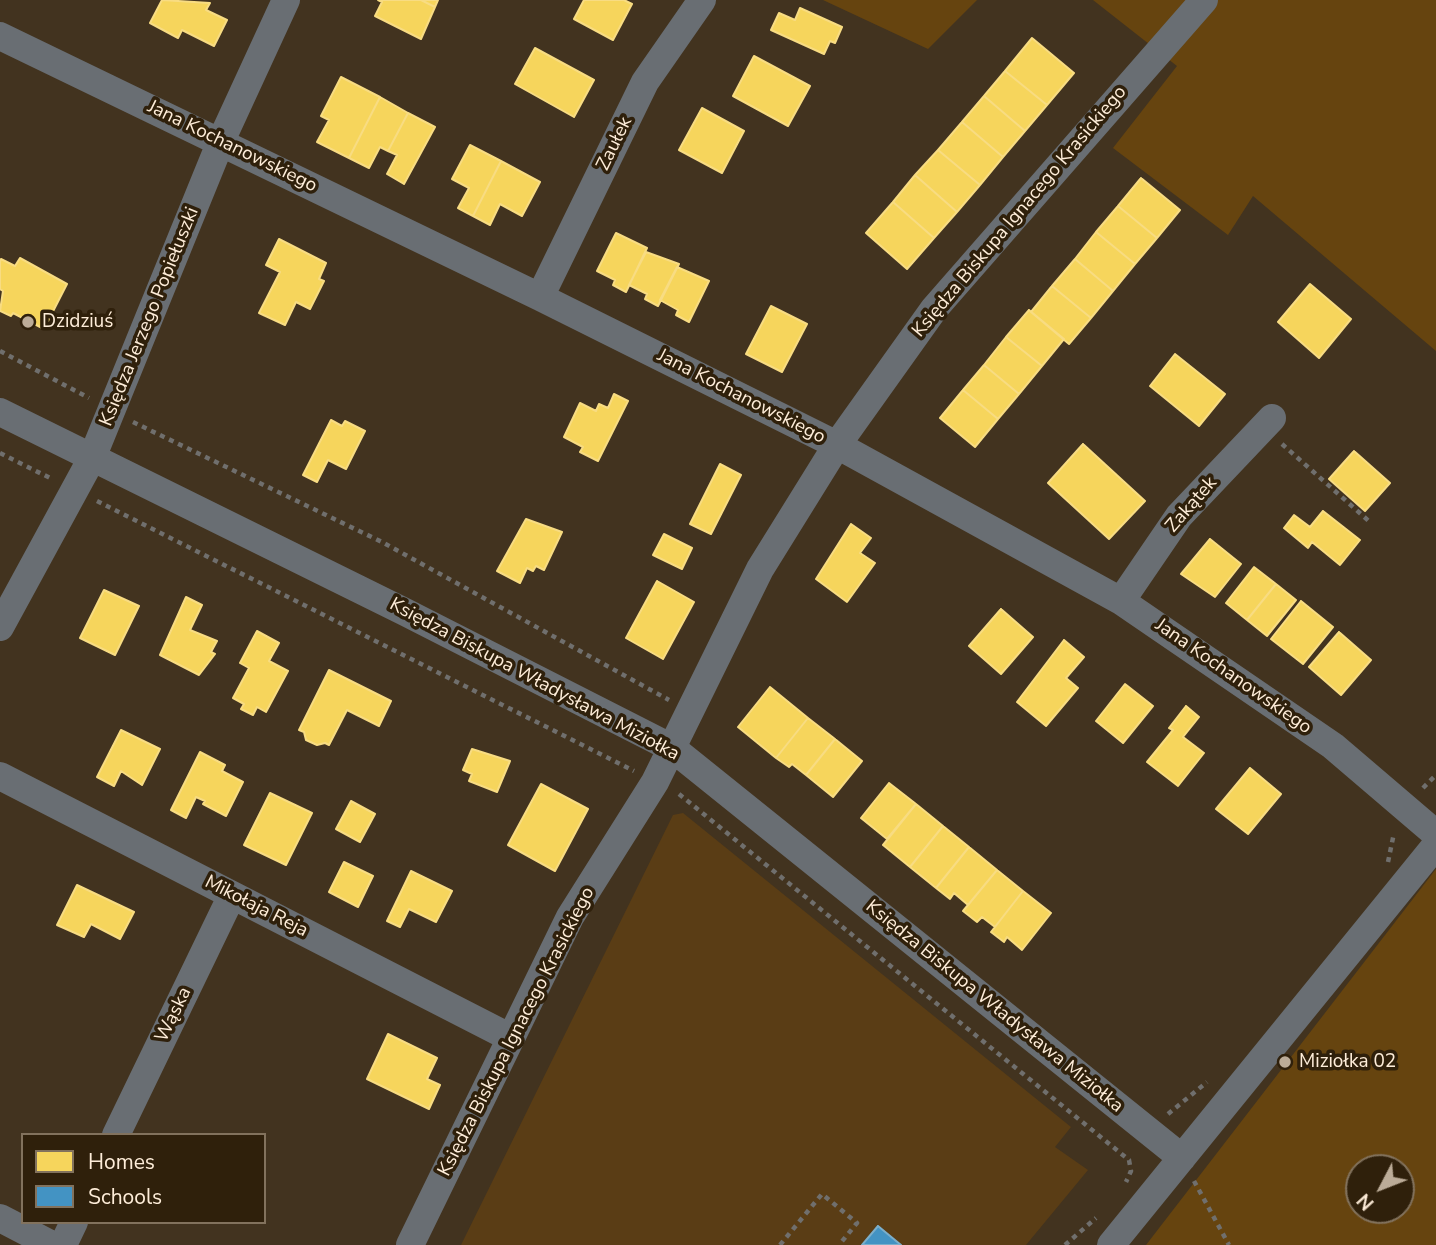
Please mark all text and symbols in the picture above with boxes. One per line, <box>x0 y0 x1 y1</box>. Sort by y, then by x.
street label: Księdza Biskupa Ignacego Krasickiego <box>908 82 1132 342</box>
street label: Jana Kochanowskiego <box>144 96 320 198</box>
street label: Zaułek <box>592 113 638 175</box>
street label: Księdza Jerzego Popiełuszki <box>96 204 204 430</box>
place label: Dzidziuś <box>42 311 113 333</box>
marker: Dzidziuś <box>20 314 36 330</box>
street label: Jana Kochanowskiego <box>653 345 829 449</box>
street label: Zakątek <box>1162 472 1222 538</box>
street label: Księdza Biskupa Władysława Miziołka <box>385 594 683 766</box>
street label: Jana Kochanowskiego <box>1150 614 1316 740</box>
street label: Mikołaja Reja <box>201 871 311 943</box>
street label: Księdza Biskupa Ignacego Krasickiego <box>434 884 600 1180</box>
street label: Księdza Biskupa Władysława Miziołka <box>861 896 1127 1118</box>
street label: Wąska <box>151 984 197 1046</box>
place label: Miziołka 02 <box>1299 1051 1396 1073</box>
marker: Miziołka 02 <box>1277 1054 1293 1070</box>
legend <box>21 1133 266 1224</box>
text: Homes <box>88 1148 155 1176</box>
north arrow <box>1345 1154 1415 1224</box>
text: Schools <box>88 1183 162 1211</box>
text: N <box>1351 1188 1380 1216</box>

